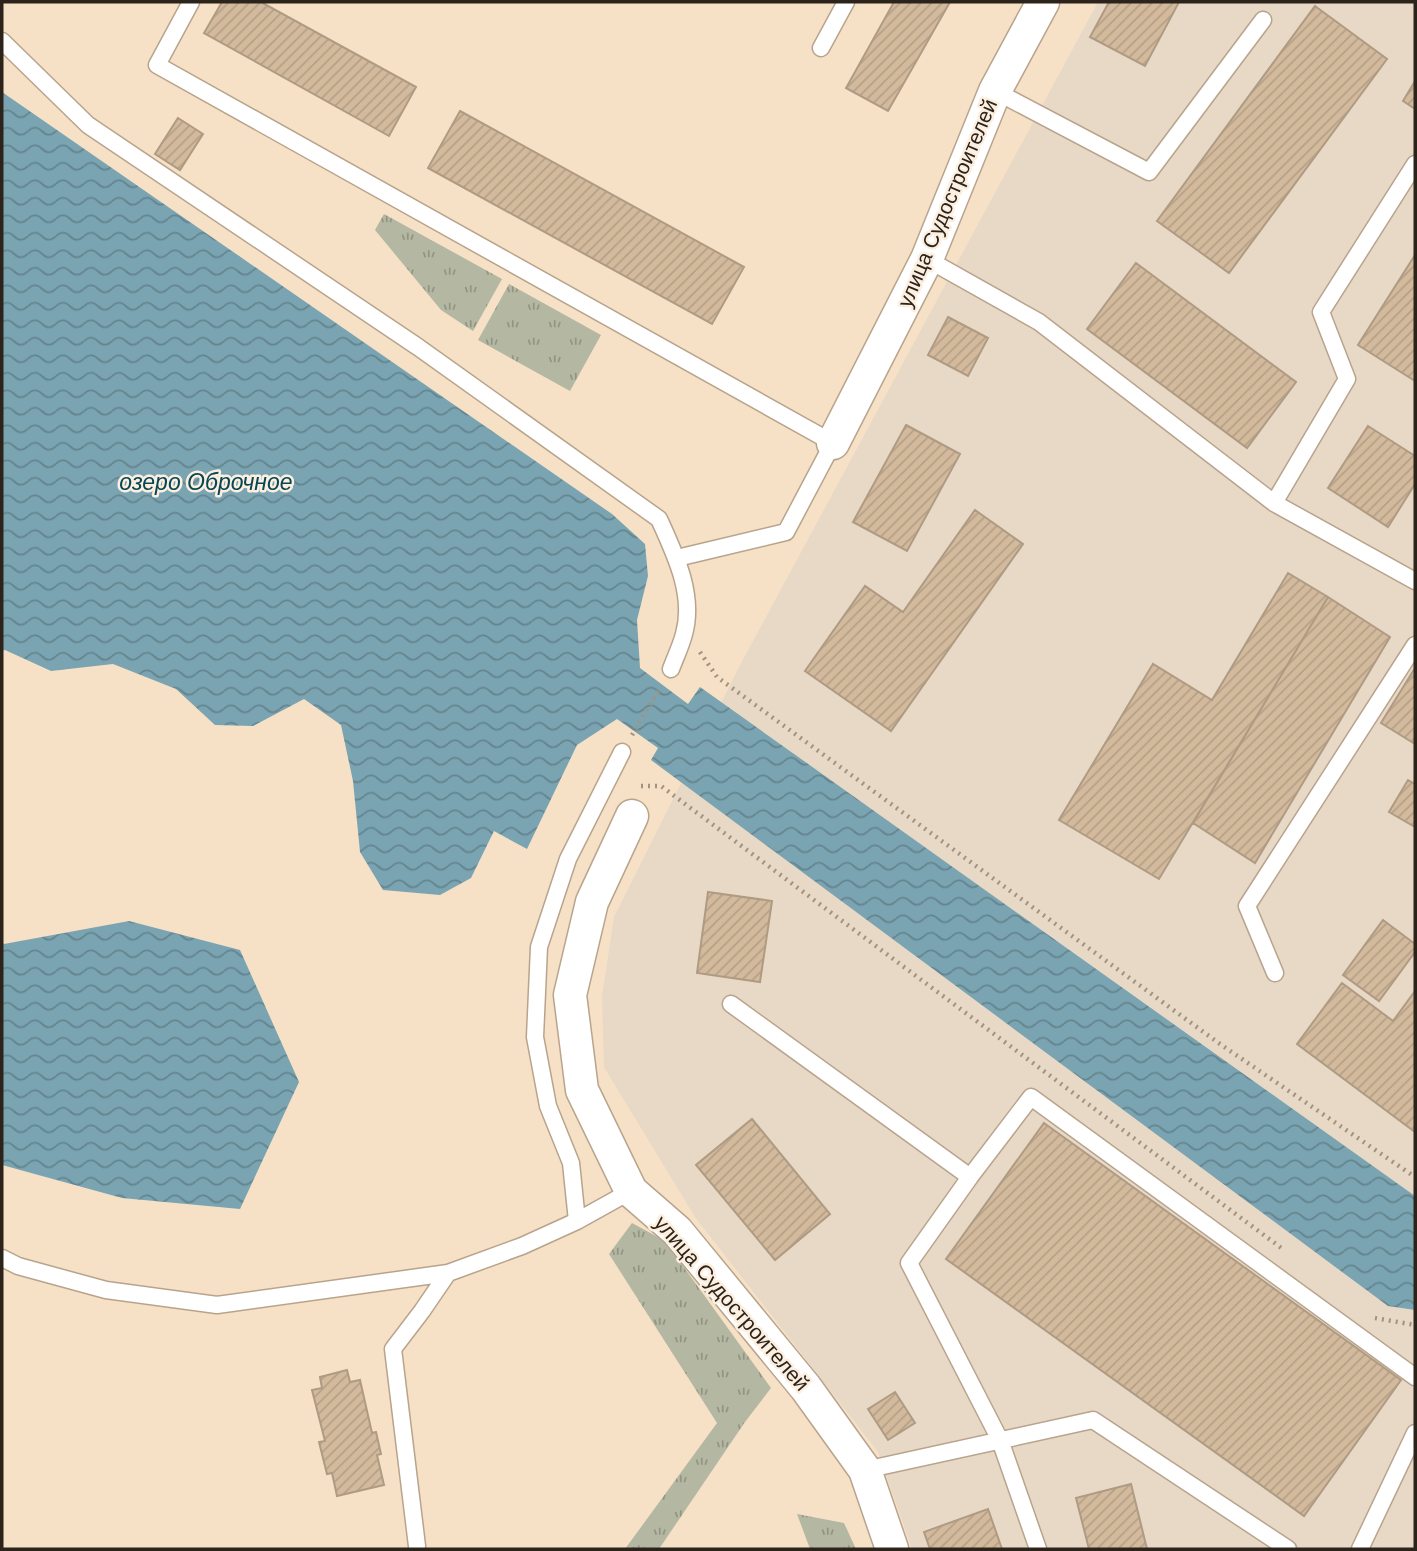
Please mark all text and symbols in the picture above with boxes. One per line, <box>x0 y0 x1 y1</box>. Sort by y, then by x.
street label: улица Судостроителей <box>893 96 1001 310</box>
water label: озеро Оброчное <box>119 469 293 495</box>
street label: улица Судостроителей <box>650 1211 814 1395</box>

